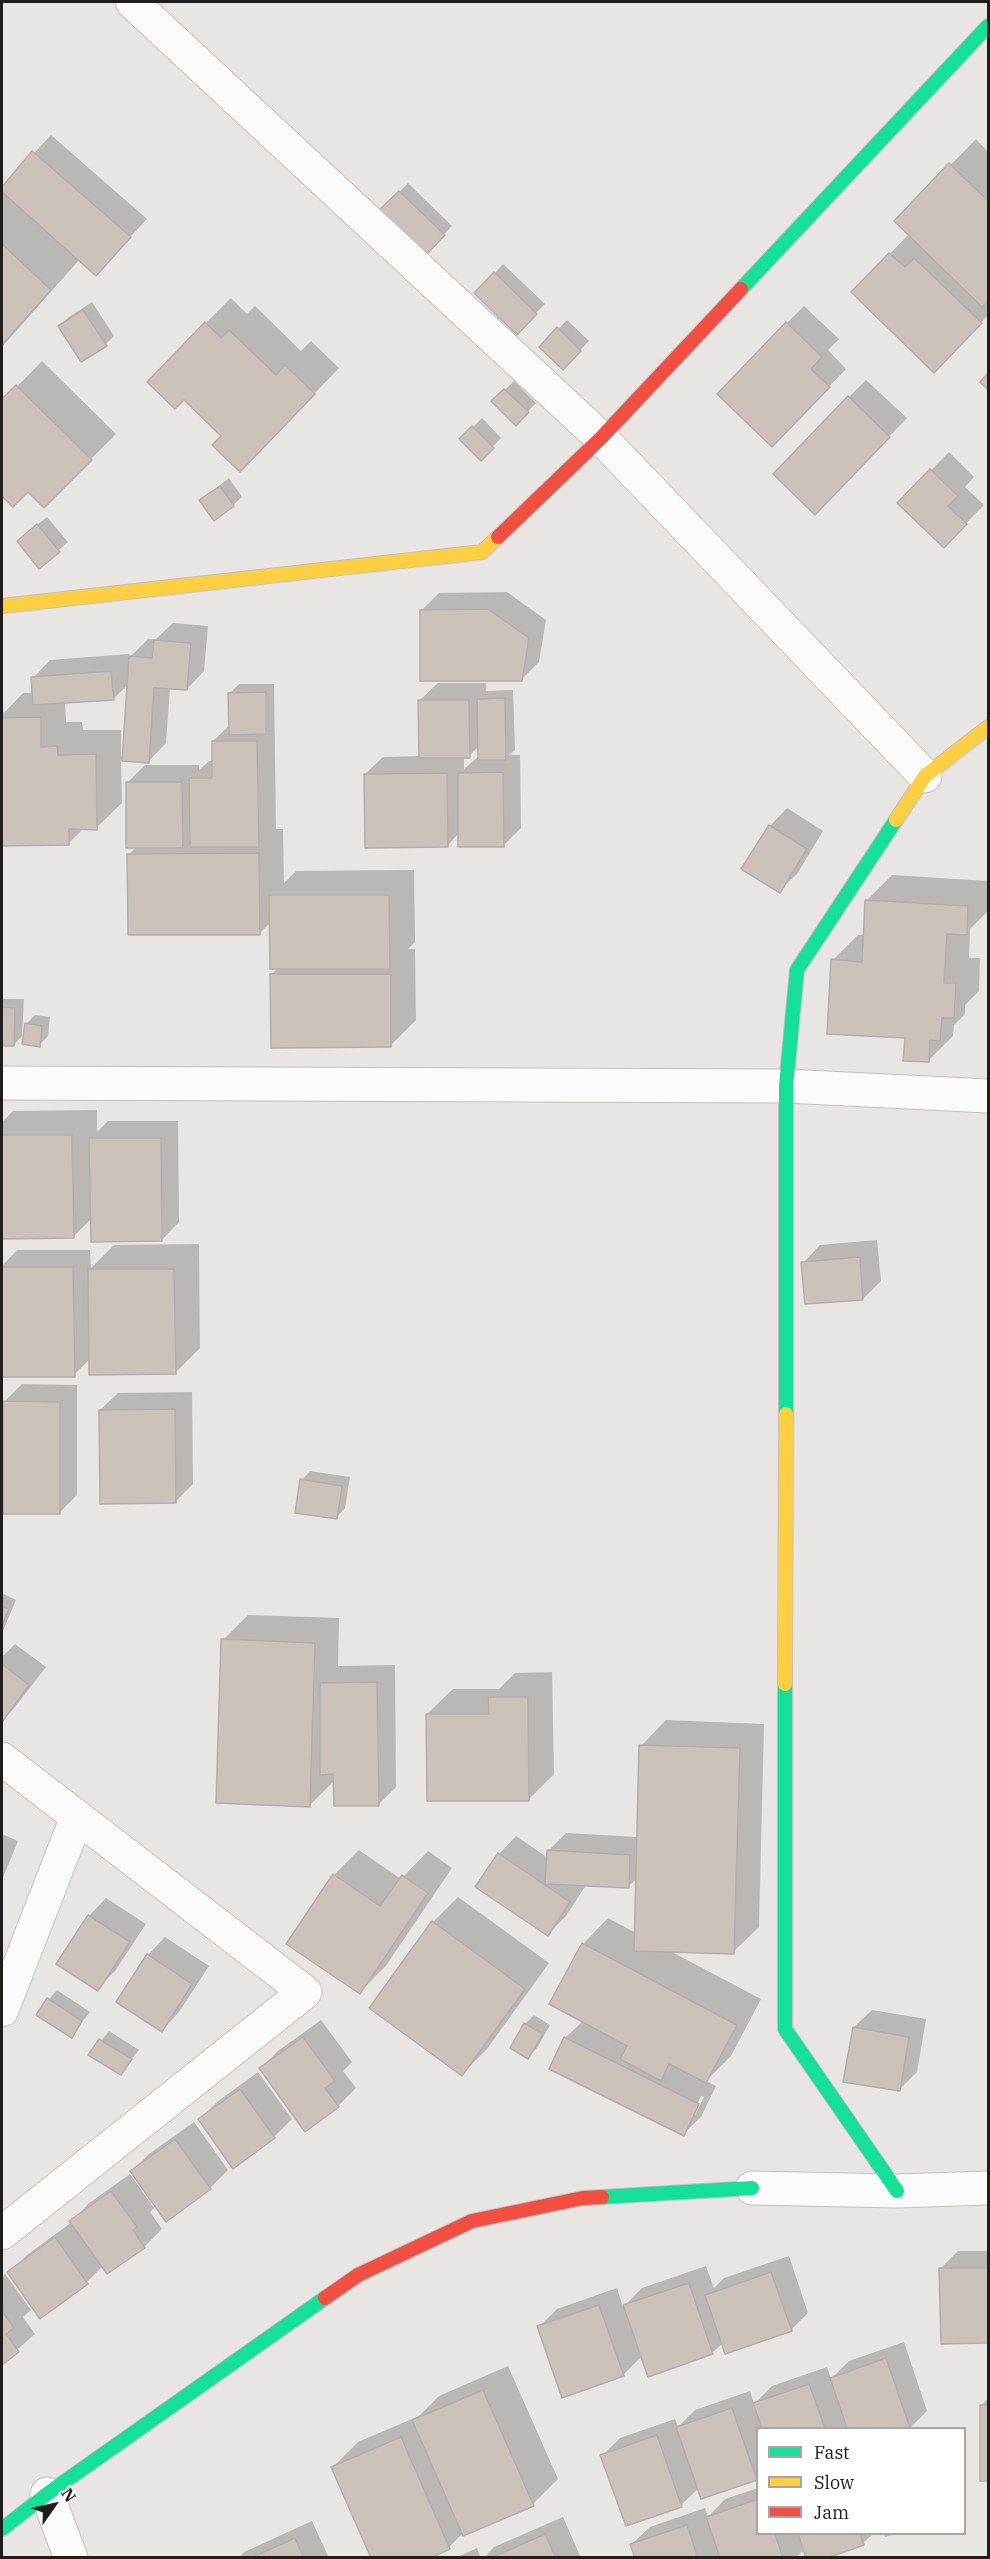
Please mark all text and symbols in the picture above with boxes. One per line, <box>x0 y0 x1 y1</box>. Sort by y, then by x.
legend <box>756 2427 966 2535</box>
text: Fast <box>814 2441 849 2464</box>
text: Slow <box>814 2471 854 2494</box>
north arrow <box>24 2475 84 2535</box>
text: N <box>57 2484 81 2506</box>
text: Jam <box>814 2501 849 2524</box>

